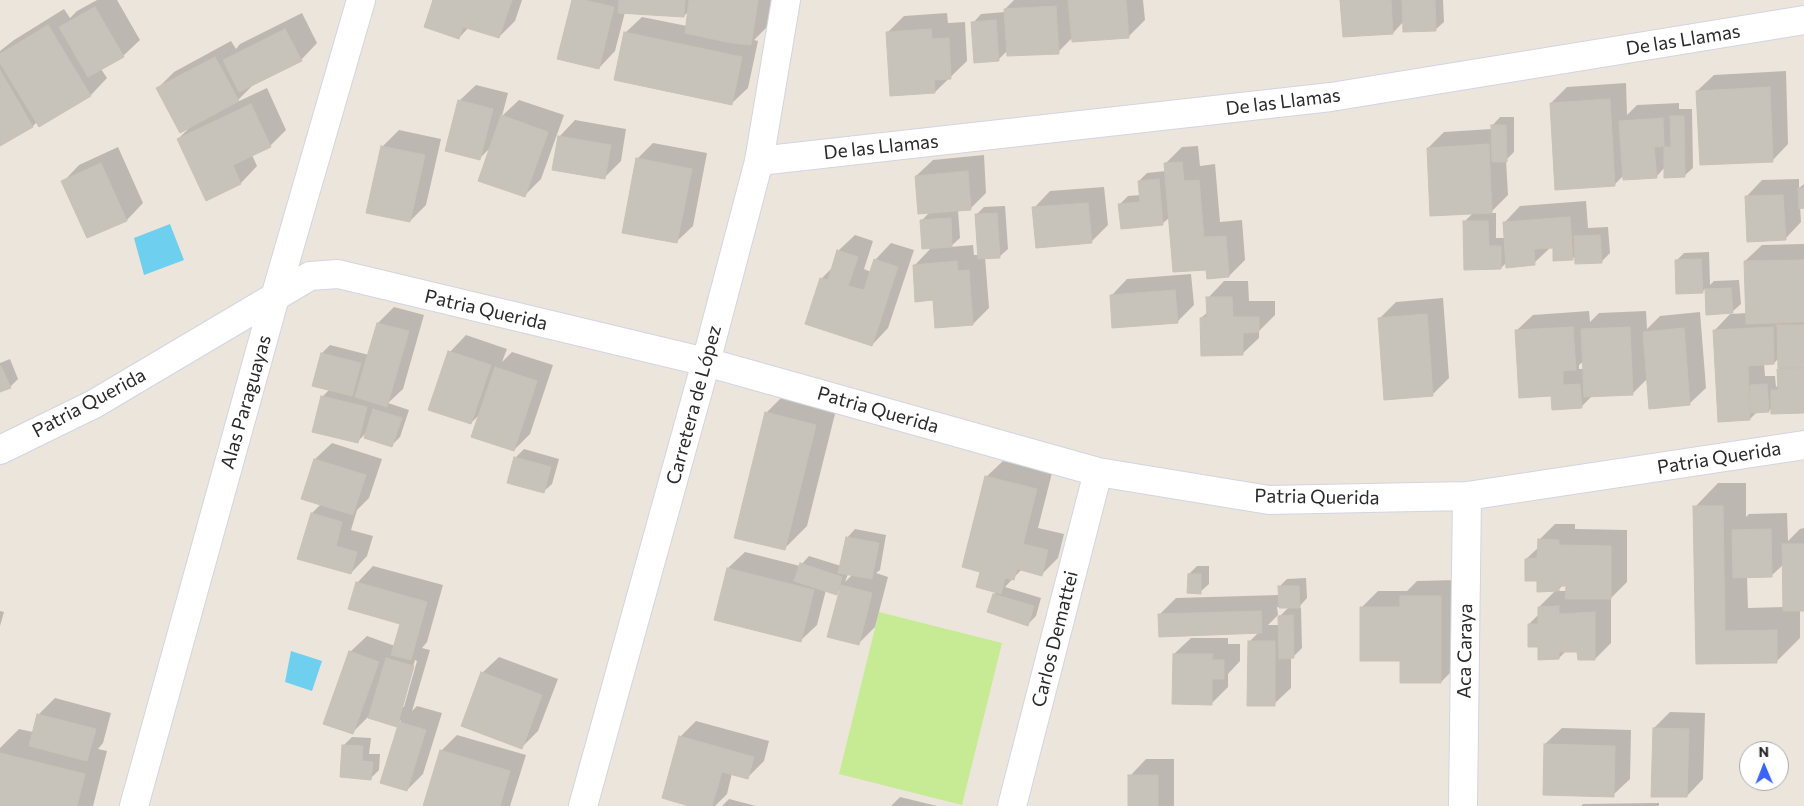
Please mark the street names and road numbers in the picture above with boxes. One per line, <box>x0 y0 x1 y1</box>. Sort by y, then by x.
street label: De las Llamas <box>1624 20 1742 60</box>
street label: De las Llamas <box>1224 84 1342 120</box>
street label: De las Llamas <box>822 130 940 164</box>
street label: Patria Querida <box>422 285 550 335</box>
street label: Carretera de López <box>662 323 726 487</box>
street label: Alas Paraguayas <box>216 332 276 472</box>
street label: Patria Querida <box>28 364 150 442</box>
street label: Patria Querida <box>815 382 941 438</box>
street label: Patria Querida <box>1655 437 1783 479</box>
street label: Patria Querida <box>1254 485 1380 509</box>
street label: Carlos Demattei <box>1027 568 1083 710</box>
street label: Aca Caraya <box>1453 603 1477 699</box>

